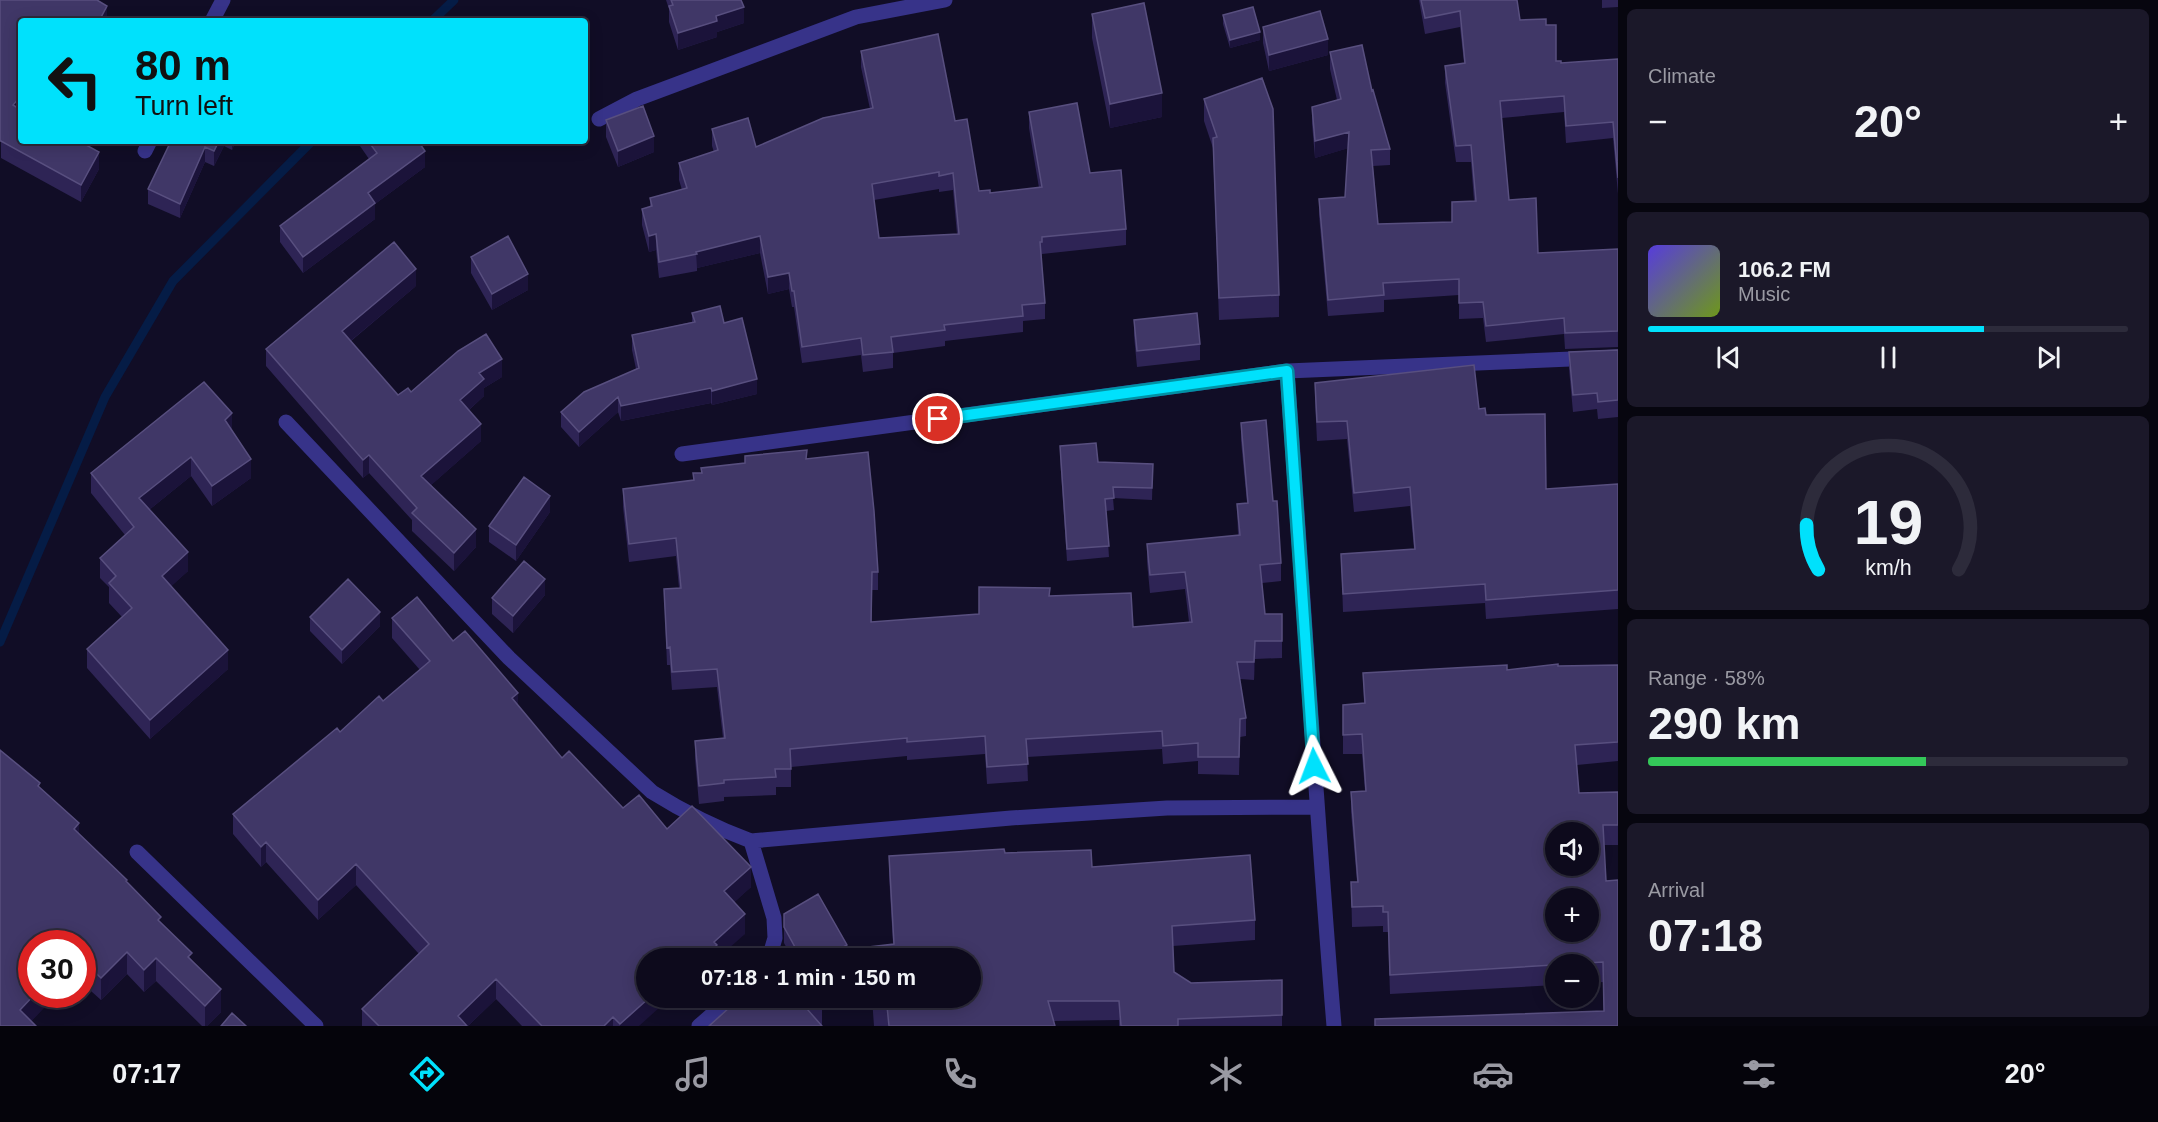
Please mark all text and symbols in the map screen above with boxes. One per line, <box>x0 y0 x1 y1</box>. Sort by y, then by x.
icon: left <box>36 42 114 120</box>
text: 80 m <box>135 42 231 89</box>
text: Climate <box>1648 65 1716 87</box>
text: Turn left <box>135 91 233 121</box>
text: 20° <box>1854 96 1922 147</box>
text: − <box>1648 103 1667 140</box>
text: + <box>2109 103 2128 140</box>
text: 106.2 FM <box>1738 257 1831 282</box>
text: Music <box>1738 283 1790 305</box>
icon: previous <box>1712 341 1745 374</box>
icon: pause <box>1872 341 1905 374</box>
icon: next <box>2032 341 2065 374</box>
pin <box>912 393 963 444</box>
icon: arrive <box>921 402 954 435</box>
text: 19 <box>1853 488 1923 557</box>
text: km/h <box>1865 556 1911 580</box>
text: Range · 58% <box>1648 667 1765 689</box>
text: 290 km <box>1648 698 1801 749</box>
position arrow <box>1282 734 1346 798</box>
map controls <box>1545 822 1599 1008</box>
button: sound <box>1545 822 1599 876</box>
text: Arrival <box>1648 879 1705 901</box>
button: + <box>1545 888 1599 942</box>
text: 07:18 <box>1648 910 1763 961</box>
speed limit sign: 30 <box>18 930 96 1008</box>
button: − <box>1545 954 1599 1008</box>
text: 07:18 · 1 min · 150 m <box>701 965 916 990</box>
icon: directions <box>406 1053 448 1095</box>
icon: music <box>672 1053 714 1095</box>
icon: phone <box>939 1053 981 1095</box>
icon: climate <box>1205 1053 1247 1095</box>
icon: car <box>1472 1053 1514 1095</box>
icon: filters <box>1738 1053 1780 1095</box>
text: 07:17 <box>112 1059 181 1089</box>
text: 20° <box>2005 1059 2046 1089</box>

